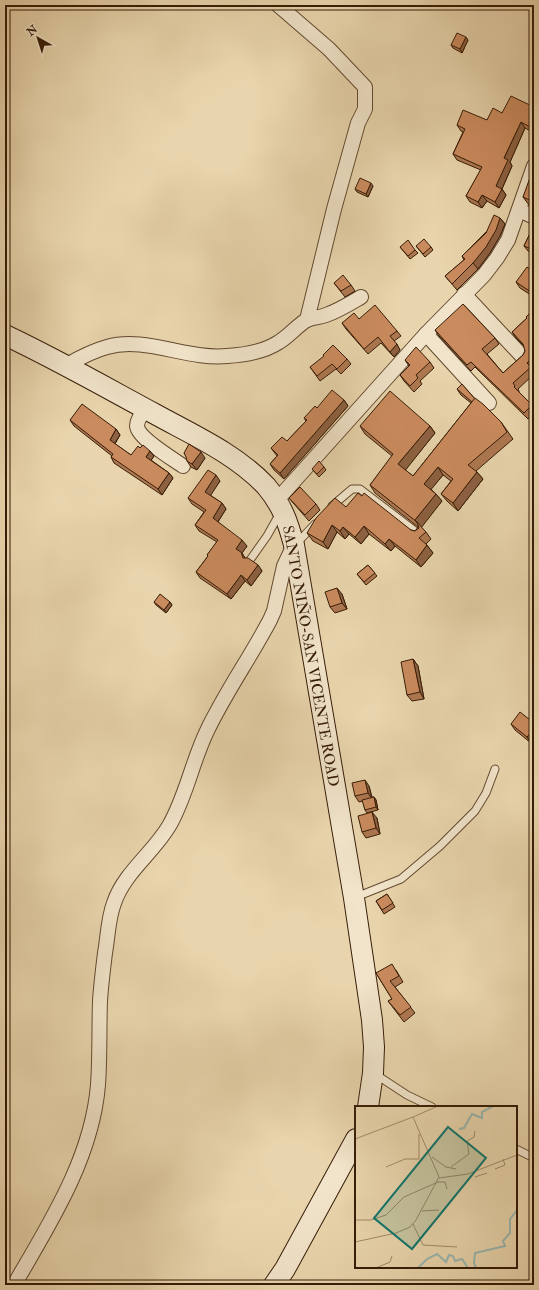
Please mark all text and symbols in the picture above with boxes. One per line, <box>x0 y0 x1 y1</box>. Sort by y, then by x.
north arrow <box>18 18 58 58</box>
text: N <box>23 22 41 39</box>
street label: SANTO NIÑO-SAN VICENTE ROAD <box>278 524 344 788</box>
inset map <box>355 1106 517 1268</box>

